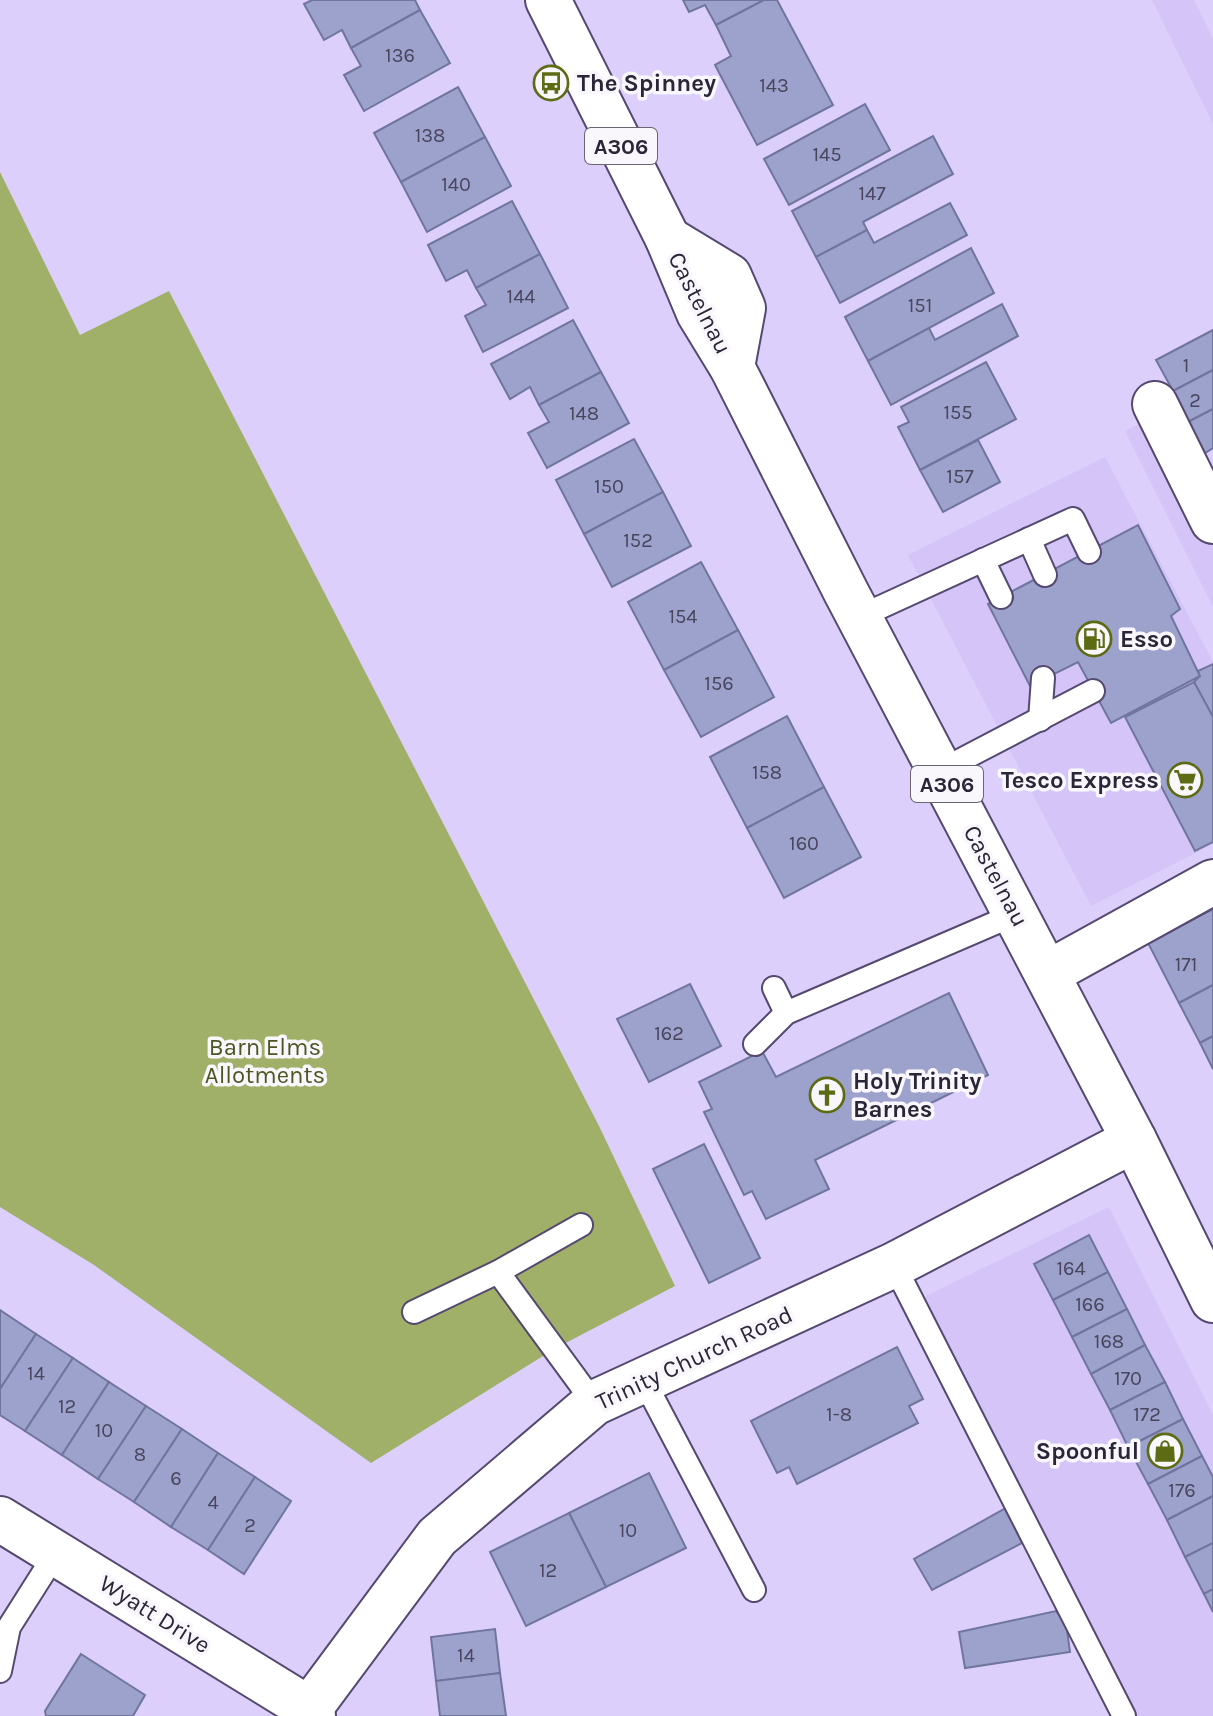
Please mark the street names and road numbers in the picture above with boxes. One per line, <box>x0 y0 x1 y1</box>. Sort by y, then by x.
road number: A306 <box>585 128 657 164</box>
street label: Castelnau <box>662 247 738 359</box>
road number: A306 <box>911 766 983 802</box>
street label: Castelnau <box>958 820 1034 932</box>
street label: Trinity Church Road <box>591 1300 797 1416</box>
street label: Wyatt Drive <box>94 1569 216 1659</box>

